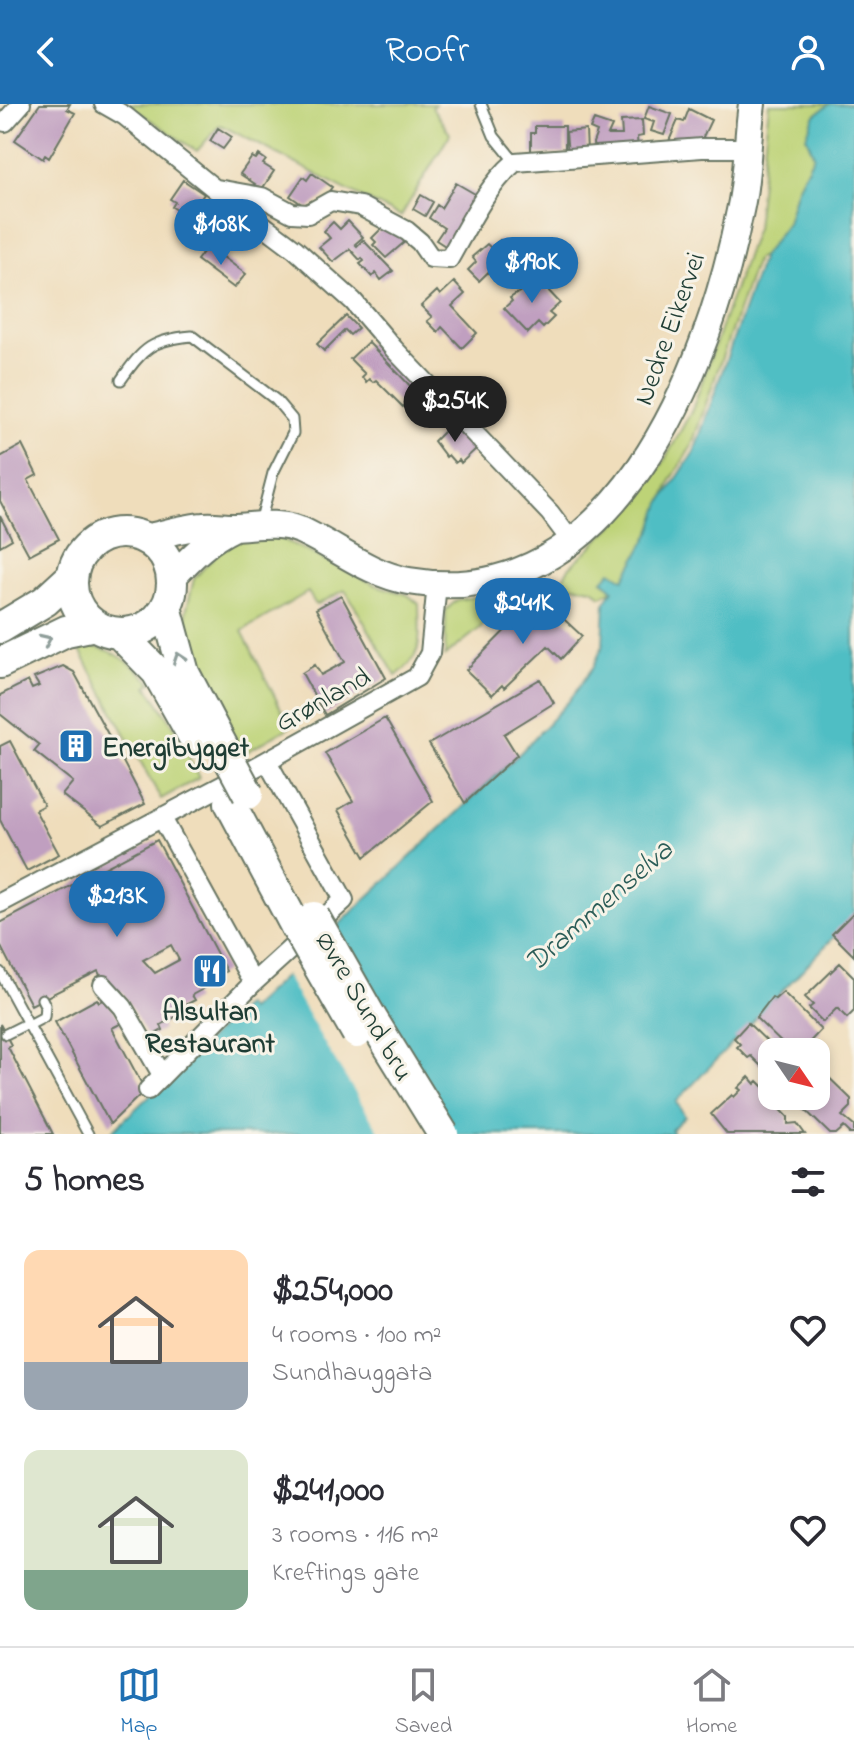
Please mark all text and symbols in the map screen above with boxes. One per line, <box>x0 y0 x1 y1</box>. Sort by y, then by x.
text: Roofr <box>385 26 469 79</box>
icon: back <box>24 30 68 74</box>
icon: person <box>786 30 830 74</box>
pin: $108K <box>165 199 277 267</box>
text: $108K <box>192 206 250 244</box>
pin: $190K <box>476 237 588 305</box>
text: $190K <box>504 244 560 282</box>
street label: Nedre Eikervei <box>625 247 718 411</box>
pin: $254K <box>399 376 511 444</box>
text: $254K <box>422 383 488 421</box>
pin: $241K <box>467 578 579 646</box>
text: $241K <box>493 585 553 623</box>
one-way arrow <box>38 634 52 650</box>
one-way arrow <box>173 652 189 666</box>
street label: Grønland <box>268 658 379 744</box>
building icon: Energibygget <box>57 727 95 765</box>
place label: Energibygget <box>102 729 250 771</box>
water label: Drammenselva <box>516 830 684 984</box>
pin: $213K <box>61 871 173 939</box>
text: $213K <box>87 878 147 916</box>
street label: Øvre Sund bru <box>303 924 423 1089</box>
restaurant icon: Alsultan Restaurant <box>191 952 229 990</box>
place label: Alsultan Restaurant <box>145 993 275 1066</box>
north arrow <box>758 1038 830 1110</box>
map controls <box>758 1038 830 1110</box>
text: 5 homes <box>24 1157 145 1207</box>
icon: filters <box>786 1160 830 1204</box>
text: $254,000 <box>272 1267 393 1317</box>
icon: home <box>88 1282 184 1378</box>
icon: heart <box>786 1308 830 1352</box>
text: 4 rooms · 100 m² <box>272 1317 441 1355</box>
text: Sundhauggata <box>272 1355 432 1393</box>
text: $241,000 <box>272 1467 384 1517</box>
icon: home <box>88 1482 184 1578</box>
icon: heart <box>786 1508 830 1552</box>
text: 3 rooms · 116 m² <box>272 1517 439 1555</box>
text: Kreftings gate <box>272 1555 419 1593</box>
tab: Map <box>117 1663 161 1743</box>
tab: Saved <box>395 1663 452 1743</box>
tab: Home <box>686 1663 737 1743</box>

